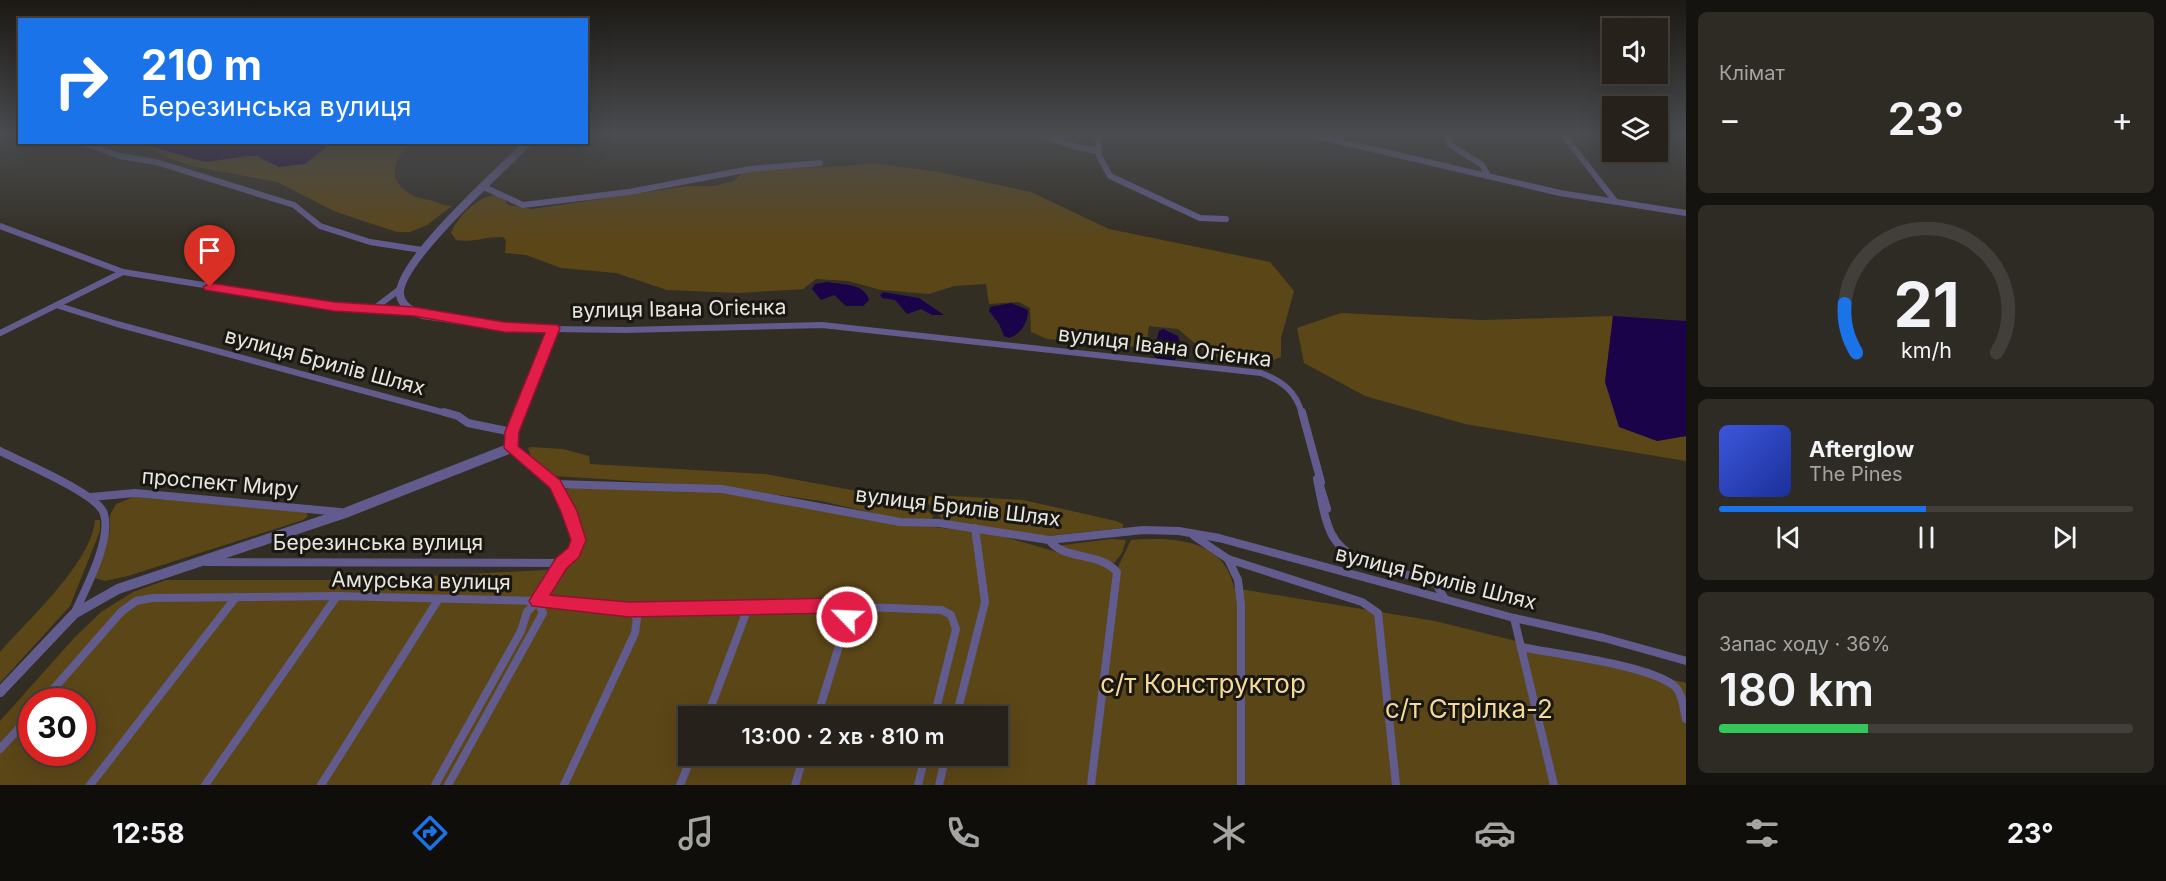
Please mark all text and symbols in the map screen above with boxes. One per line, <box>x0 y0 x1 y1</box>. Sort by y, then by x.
map controls <box>1602 18 1668 162</box>
button: sound <box>1602 18 1668 84</box>
text: 210 m <box>141 39 262 90</box>
icon: right <box>42 42 120 120</box>
text: Клімат <box>1719 61 1785 85</box>
text: Березинська вулиця <box>141 90 411 123</box>
text: 23° <box>1888 91 1964 146</box>
button: layers <box>1602 96 1668 162</box>
text: − <box>1719 99 1741 139</box>
text: + <box>2111 99 2133 139</box>
pin <box>184 225 235 287</box>
icon: arrive <box>193 234 226 267</box>
text: 21 <box>1893 267 1959 342</box>
street label: вулиця Івана Огієнка <box>571 294 787 323</box>
street label: вулиця Івана Огієнка <box>1057 321 1273 372</box>
street label: вулиця Брилів Шлях <box>222 323 428 400</box>
text: km/h <box>1901 337 1951 363</box>
text: Afterglow <box>1809 436 1914 462</box>
text: The Pines <box>1809 462 1903 486</box>
street label: проспект Миру <box>141 463 300 502</box>
street label: вулиця Брилів Шлях <box>854 482 1062 531</box>
icon: previous <box>1772 521 1805 554</box>
icon: pause <box>1910 521 1943 554</box>
icon: next <box>2048 521 2081 554</box>
street label: Березинська вулиця <box>273 530 483 555</box>
street label: вулиця Брилів Шлях <box>1333 540 1539 615</box>
street label: Амурська вулиця <box>331 566 511 595</box>
position arrow <box>815 585 879 649</box>
text: Запас ходу · 36% <box>1719 632 1890 656</box>
text: 180 km <box>1719 662 1874 717</box>
park label: с/т Конструктор <box>1100 668 1306 699</box>
speed limit sign: 30 <box>18 688 96 766</box>
park label: с/т Стрілка-2 <box>1385 693 1553 724</box>
text: 13:00 · 2 хв · 810 m <box>741 723 945 749</box>
icon: directions <box>409 812 451 854</box>
icon: music <box>675 812 717 854</box>
icon: phone <box>942 812 984 854</box>
icon: climate <box>1208 812 1250 854</box>
icon: car <box>1474 812 1516 854</box>
icon: filters <box>1741 812 1783 854</box>
text: 12:58 <box>112 817 185 850</box>
text: 23° <box>2007 817 2054 850</box>

